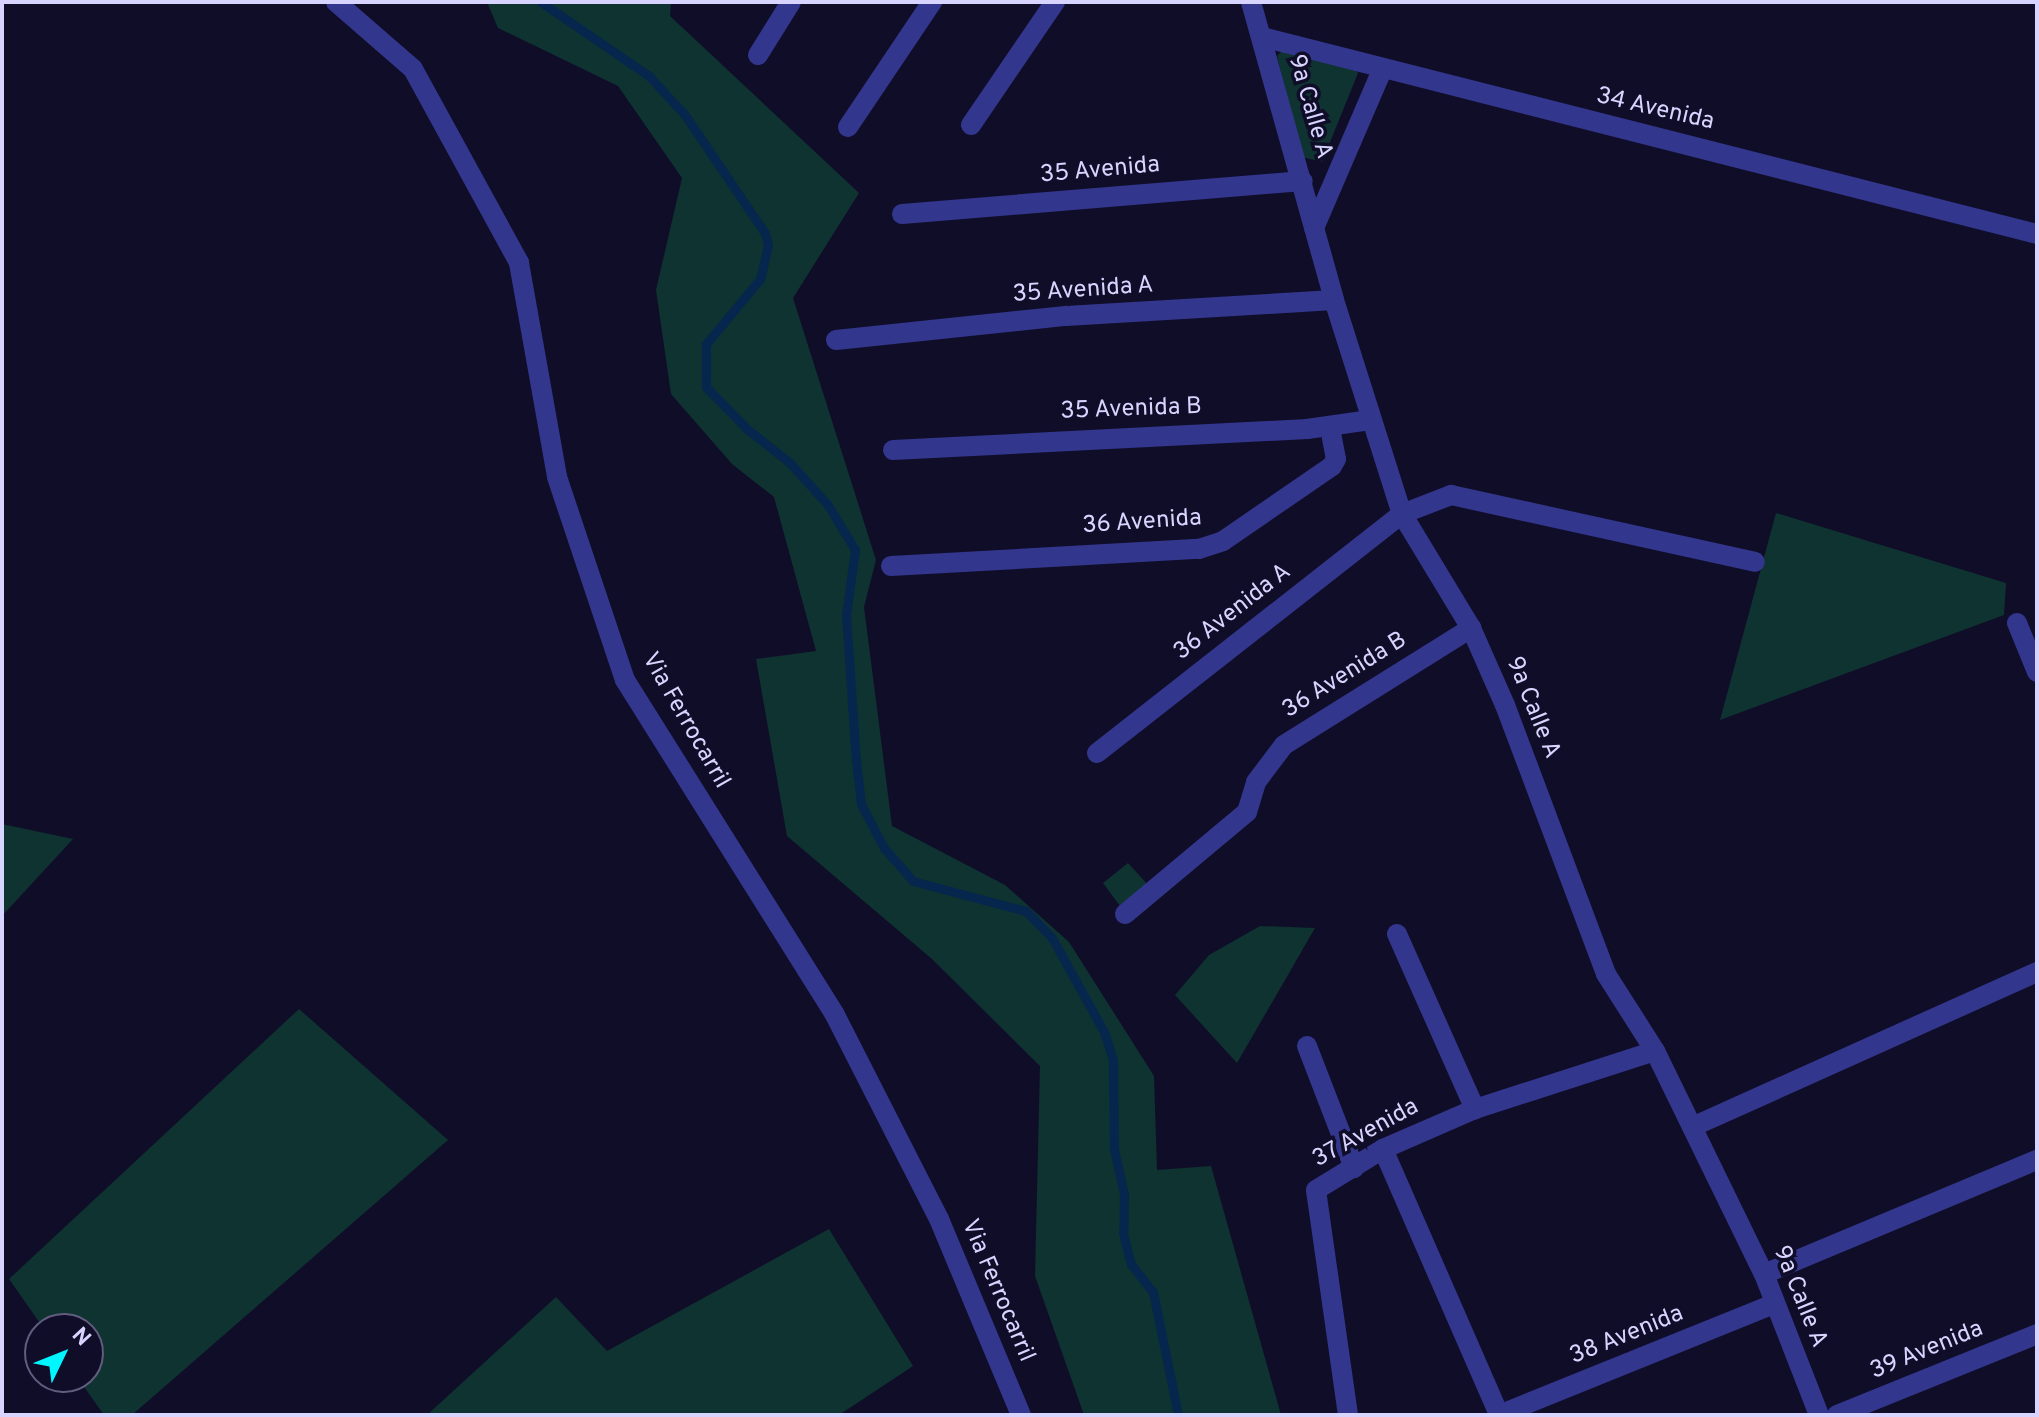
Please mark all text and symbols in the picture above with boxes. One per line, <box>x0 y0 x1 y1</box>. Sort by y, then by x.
street label: 9a Calle A <box>1280 51 1338 163</box>
street label: 34 Avenida <box>1593 82 1717 138</box>
street label: 35 Avenida <box>1038 151 1162 191</box>
street label: 35 Avenida A <box>1011 272 1155 310</box>
street label: 35 Avenida B <box>1059 393 1203 427</box>
street label: 36 Avenida <box>1081 504 1203 542</box>
street label: 36 Avenida A <box>1168 558 1298 668</box>
street label: 36 Avenida B <box>1277 626 1413 726</box>
street label: Via Ferrocarril <box>635 648 735 794</box>
street label: 9a Calle A <box>1498 652 1566 764</box>
street label: 37 Avenida <box>1307 1093 1425 1175</box>
street label: Via Ferrocarril <box>954 1215 1040 1367</box>
street label: 9a Calle A <box>1765 1241 1833 1353</box>
street label: 38 Avenida <box>1566 1300 1688 1372</box>
north arrow <box>24 1313 104 1393</box>
street label: 39 Avenida <box>1866 1315 1988 1387</box>
text: N <box>65 1323 96 1353</box>

